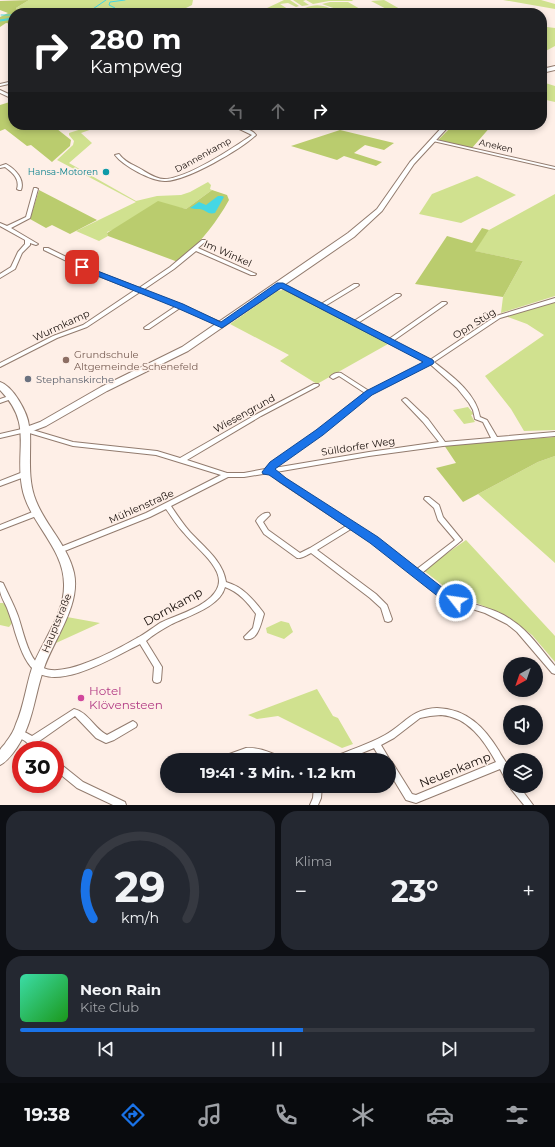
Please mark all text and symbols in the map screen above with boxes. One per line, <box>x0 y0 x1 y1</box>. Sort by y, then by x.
text: 280 m <box>90 22 181 56</box>
icon: right <box>24 24 76 76</box>
text: Kampweg <box>90 56 183 78</box>
icon: left <box>225 100 247 122</box>
icon: ahead <box>267 100 289 122</box>
icon: right <box>309 100 331 122</box>
street label: Dannenkamp <box>173 135 233 175</box>
street label: Aneken <box>478 136 514 155</box>
place label: Hansa-Motoren <box>28 166 98 177</box>
marker: Hansa-Motoren <box>101 167 111 177</box>
street label: Im Winkel <box>202 237 254 270</box>
pin <box>65 250 99 284</box>
icon: arrive <box>71 256 93 278</box>
street label: Opn Stüg <box>450 305 498 342</box>
street label: Wurmkamp <box>31 307 92 344</box>
place label: Grundschule Altgemeinde Schenefeld <box>74 348 198 373</box>
marker: Grundschule Altgemeinde Schenefeld <box>61 355 71 365</box>
place label: Stephanskirche <box>36 373 114 386</box>
marker: Stephanskirche <box>23 374 33 384</box>
street label: Wiesengrund <box>211 391 277 436</box>
street label: Sülldorfer Weg <box>320 434 396 459</box>
street label: Mühlenstraße <box>107 486 176 527</box>
position arrow <box>435 580 477 622</box>
street label: Dornkamp <box>141 584 205 629</box>
street label: Hauptstraße <box>39 592 74 655</box>
north arrow <box>503 657 543 697</box>
map controls <box>503 657 543 793</box>
place label: Hotel Klövensteen <box>89 683 163 712</box>
marker: Hotel Klövensteen <box>76 693 86 703</box>
button: sound <box>503 705 543 745</box>
speed limit sign: 30 <box>12 741 64 793</box>
street label: Neuenkamp <box>417 748 493 791</box>
button: layers <box>503 753 543 793</box>
text: 19:41 · 3 Min. · 1.2 km <box>200 763 356 782</box>
text: Klima <box>295 853 332 869</box>
text: 29 <box>115 861 166 911</box>
text: 23° <box>391 873 439 910</box>
text: − <box>295 878 307 905</box>
text: + <box>522 878 535 905</box>
text: km/h <box>121 908 159 926</box>
text: Neon Rain <box>80 980 161 999</box>
text: Kite Club <box>80 999 139 1015</box>
icon: previous <box>95 1038 117 1060</box>
icon: pause <box>266 1038 288 1060</box>
icon: next <box>438 1038 460 1060</box>
icon: directions <box>119 1101 147 1129</box>
icon: music <box>196 1101 224 1129</box>
icon: phone <box>272 1101 300 1129</box>
icon: climate <box>349 1101 377 1129</box>
icon: car <box>426 1101 454 1129</box>
icon: filters <box>503 1101 531 1129</box>
text: 19:38 <box>24 1104 70 1126</box>

